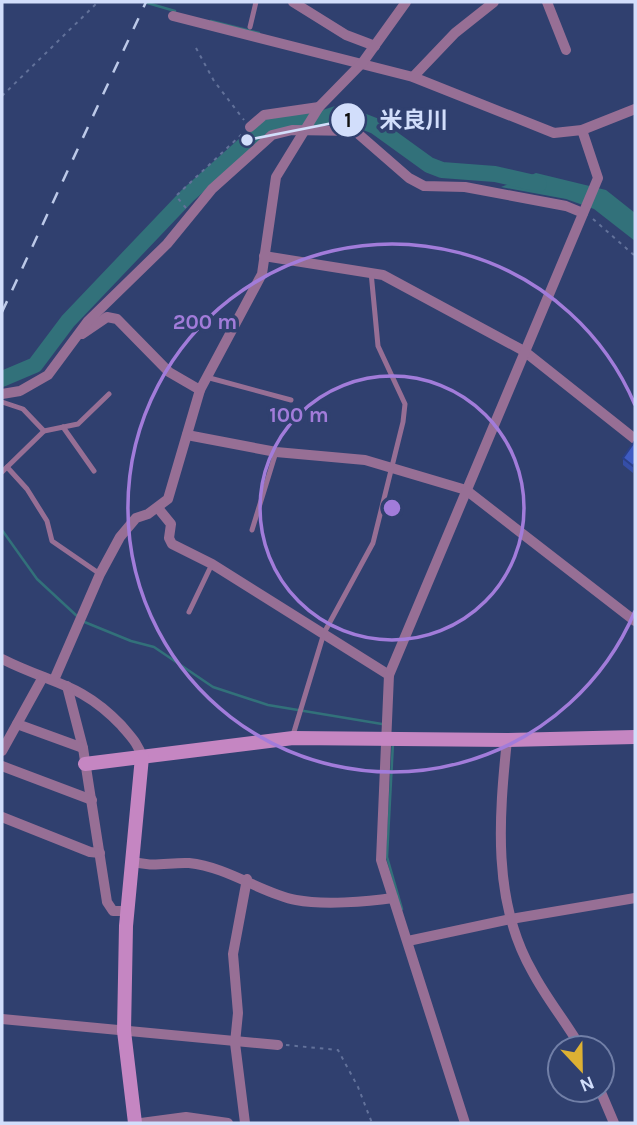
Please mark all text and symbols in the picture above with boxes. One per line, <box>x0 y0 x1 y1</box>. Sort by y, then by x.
callout: 米良川 <box>330 98 462 142</box>
text: 米良川 <box>380 107 449 134</box>
text: 1 <box>344 108 352 132</box>
text: 200 m <box>173 310 237 334</box>
text: 100 m <box>269 403 329 427</box>
centre of rings <box>380 496 404 520</box>
north arrow <box>546 1034 616 1104</box>
text: N <box>577 1071 597 1097</box>

